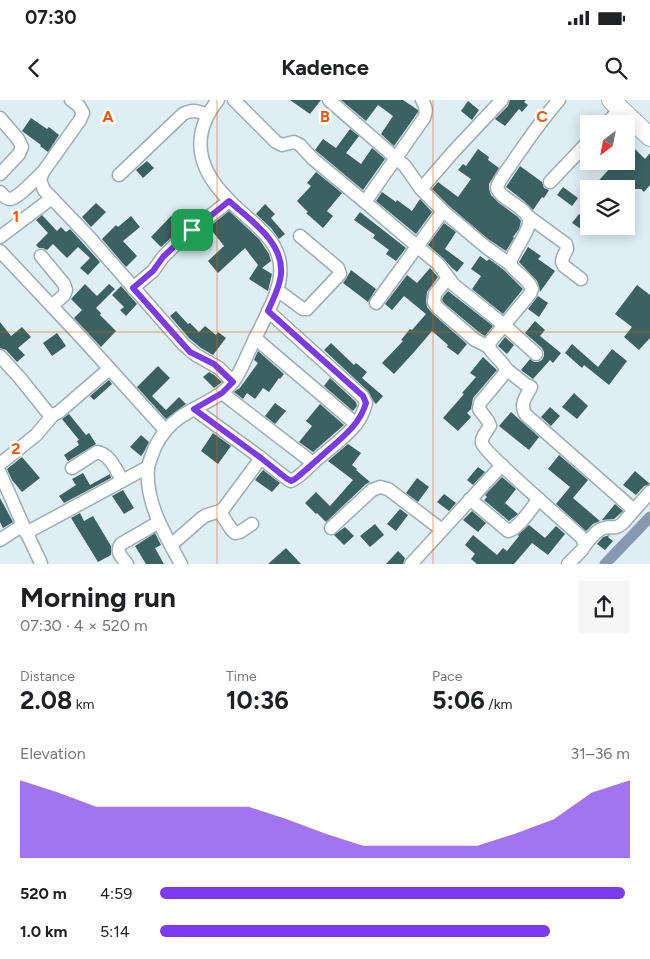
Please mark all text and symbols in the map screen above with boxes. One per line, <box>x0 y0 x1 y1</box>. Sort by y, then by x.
text: 07:30 <box>25 6 76 29</box>
icon: back <box>20 54 48 82</box>
text: Kadence <box>281 54 369 81</box>
icon: search <box>602 54 630 82</box>
text: A <box>102 107 114 126</box>
text: B <box>320 107 330 126</box>
text: C <box>536 107 548 126</box>
north arrow <box>580 115 635 170</box>
map controls <box>580 115 635 235</box>
button: layers <box>580 180 635 235</box>
text: 1 <box>13 207 19 226</box>
pin <box>171 209 213 251</box>
icon: arrive <box>178 216 206 244</box>
text: 2 <box>11 439 21 458</box>
text: Morning run <box>20 580 176 614</box>
button: share <box>578 581 630 633</box>
text: 07:30 · 4 × 520 m <box>20 616 148 635</box>
text: Distance <box>20 668 75 685</box>
text: Time <box>226 668 257 685</box>
text: Pace <box>432 668 462 685</box>
text: 2.08 <box>20 685 72 715</box>
text: 10:36 <box>226 685 289 715</box>
text: 5:06 <box>432 685 485 715</box>
text: km <box>72 696 94 713</box>
text: /km <box>485 696 512 713</box>
text: Elevation <box>20 744 86 763</box>
text: 31–36 m <box>571 744 630 763</box>
text: 520 m <box>20 884 67 903</box>
text: 4:59 <box>100 884 132 903</box>
text: 1.0 km <box>20 922 67 941</box>
text: 5:14 <box>100 922 130 941</box>

